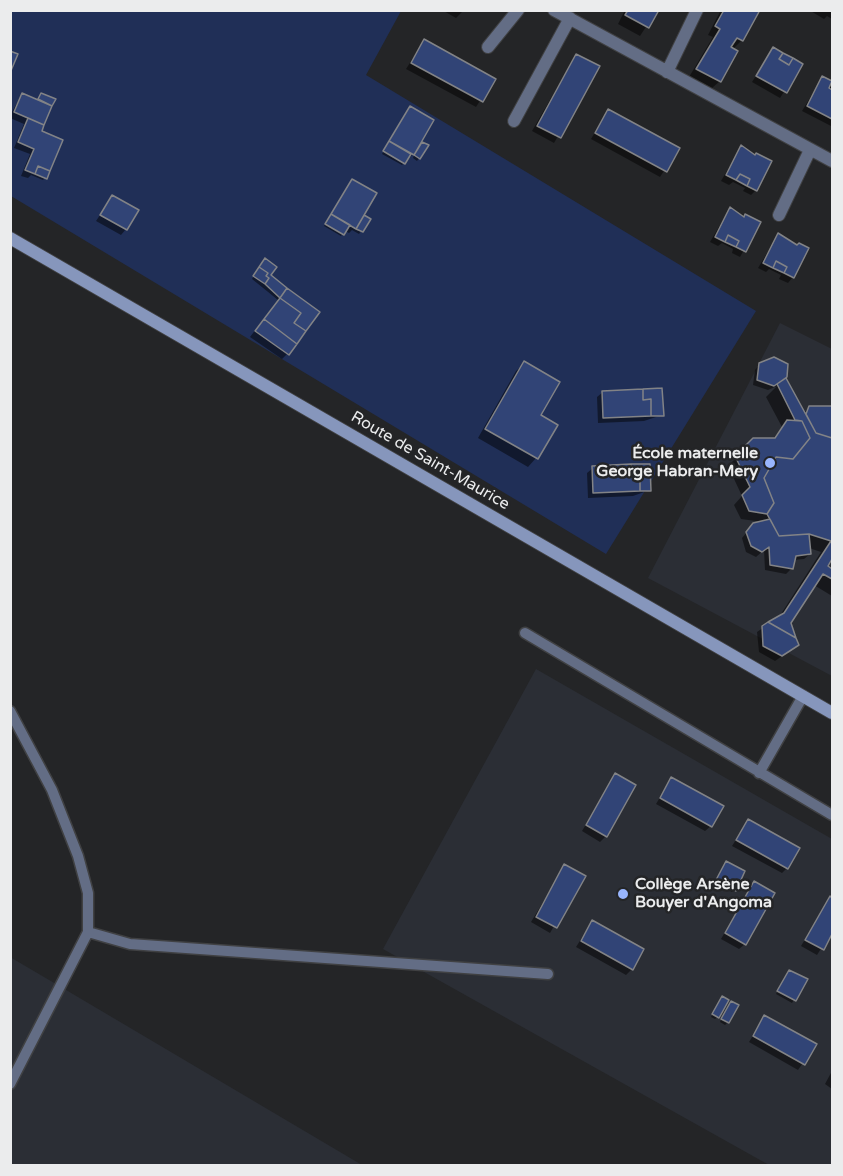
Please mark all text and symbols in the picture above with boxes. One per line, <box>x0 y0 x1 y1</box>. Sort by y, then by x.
street label: Route de Saint-Maurice <box>347 408 513 514</box>
place label: École maternelle George Habran-Mery <box>596 444 758 482</box>
marker: École maternelle George Habran-Mery <box>763 456 777 470</box>
place label: Collège Arsène Bouyer d'Angoma <box>635 875 772 913</box>
marker: Collège Arsène Bouyer d'Angoma <box>616 887 630 901</box>

